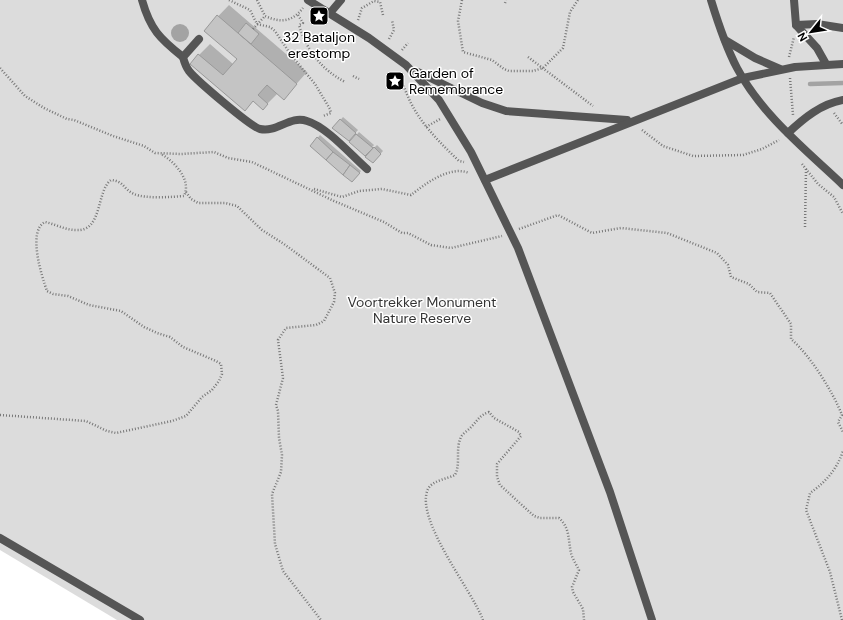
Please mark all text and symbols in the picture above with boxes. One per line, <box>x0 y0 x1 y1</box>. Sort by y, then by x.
place icon: 32 Bataljon erestomp <box>308 5 330 27</box>
north arrow <box>791 12 831 52</box>
place label: 32 Bataljon erestomp <box>283 28 355 62</box>
text: N <box>794 30 810 44</box>
place label: Garden of Remembrance <box>409 64 503 98</box>
place icon: Garden of Remembrance <box>384 70 406 92</box>
park label: Voortrekker Monument Nature Reserve <box>347 293 497 327</box>

